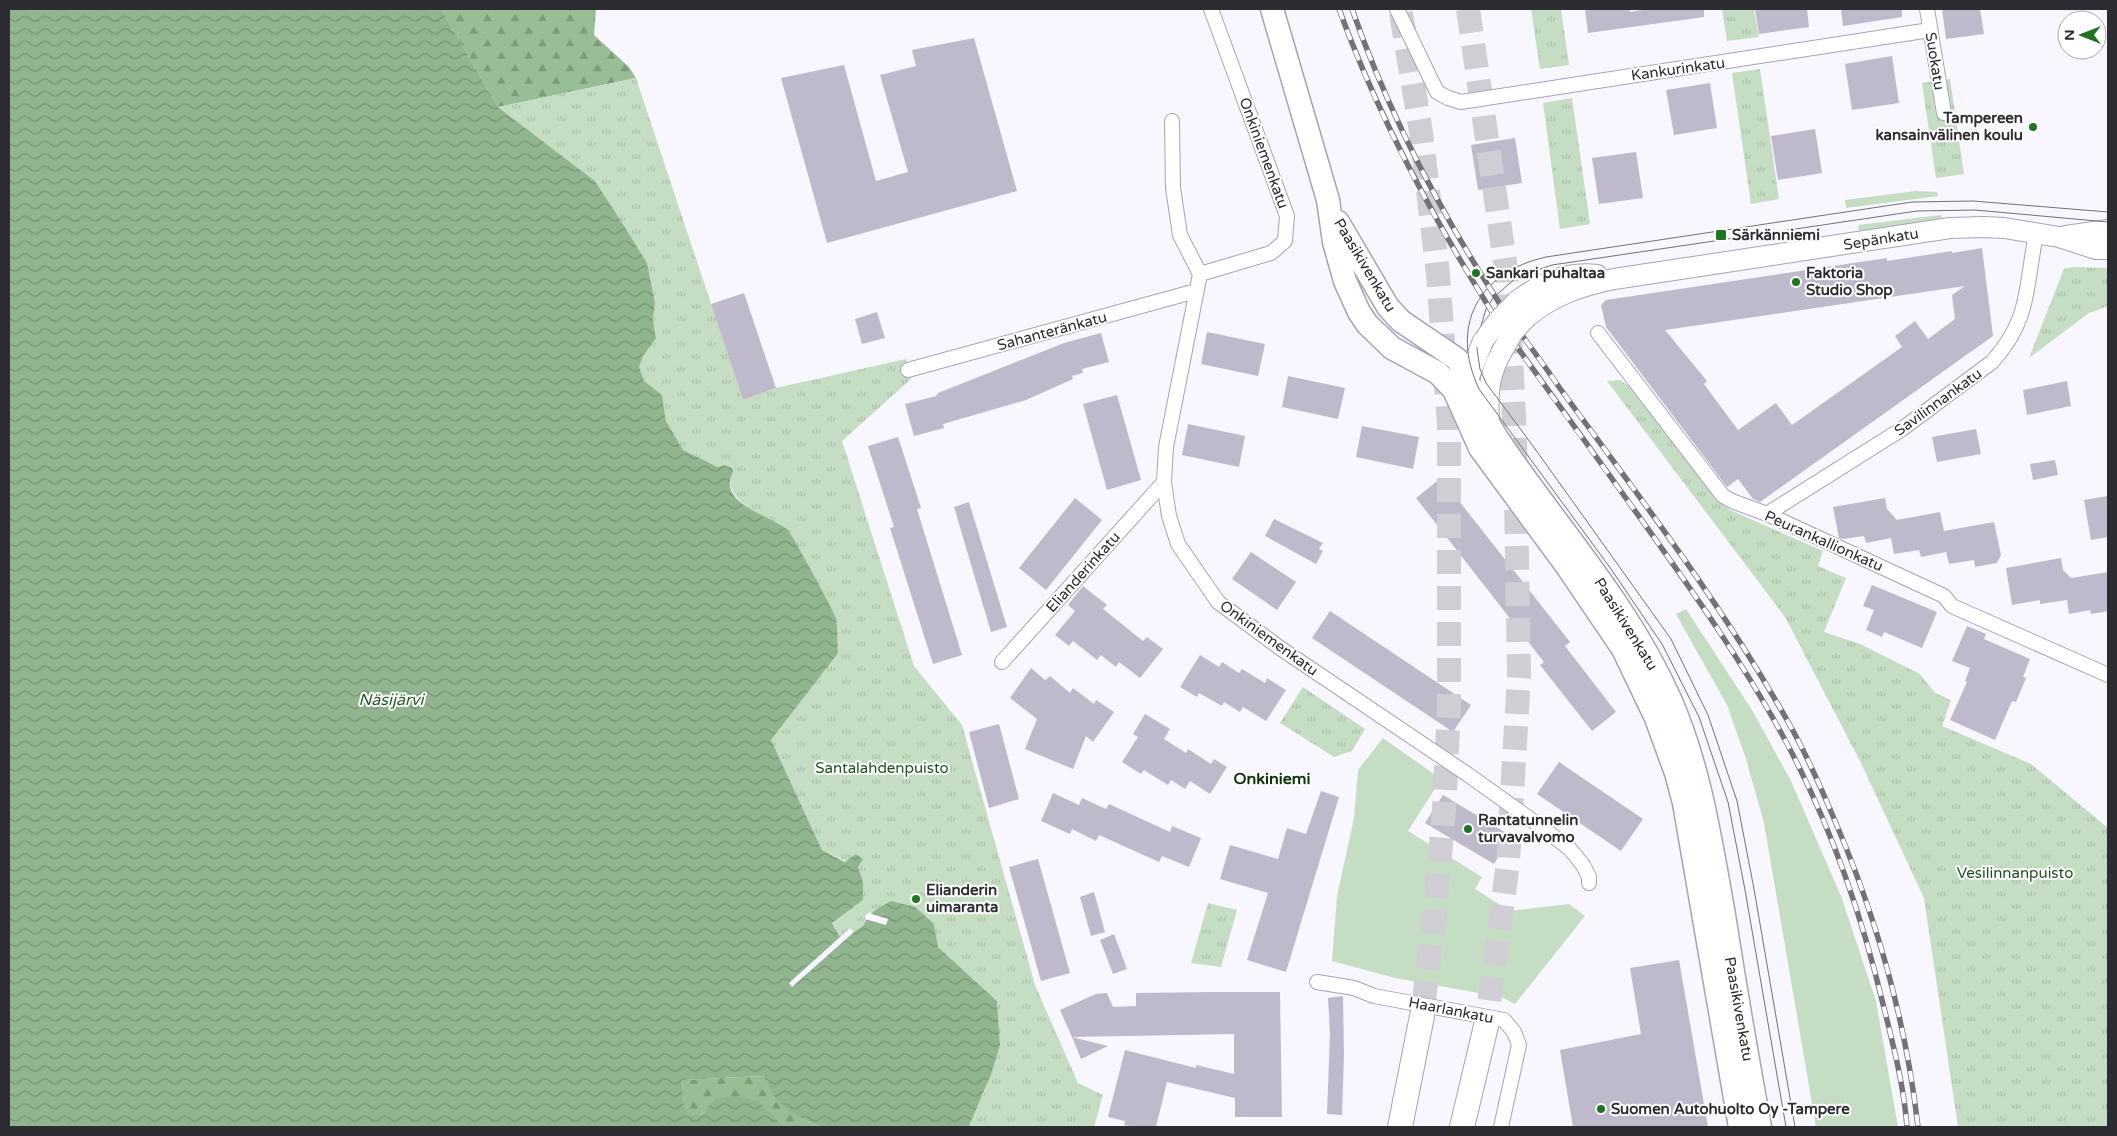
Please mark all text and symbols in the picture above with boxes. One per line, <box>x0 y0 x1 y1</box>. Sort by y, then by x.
north arrow <box>2057 10 2107 60</box>
text: N <box>2061 29 2078 41</box>
street label: Suokatu <box>1922 31 1948 91</box>
street label: Kankurinkatu <box>1630 53 1726 85</box>
street label: Onkiniemenkatu <box>1236 95 1292 211</box>
place label: Tampereen kansainvälinen koulu <box>1875 109 2023 144</box>
marker: Tampereen kansainvälinen koulu <box>2027 121 2039 133</box>
street label: Paasikivenkatu <box>1330 215 1400 315</box>
street label: Sepänkatu <box>1842 224 1920 254</box>
place label: Särkänniemi <box>1732 226 1820 244</box>
marker: Särkänniemi <box>1714 228 1728 242</box>
place label: Sankari puhaltaa <box>1486 264 1605 283</box>
place label: Faktoria Studio Shop <box>1806 264 1893 300</box>
marker: Sankari puhaltaa <box>1470 267 1482 279</box>
marker: Faktoria Studio Shop <box>1790 276 1802 288</box>
street label: Sahanteränkatu <box>995 308 1109 354</box>
street label: Savilinnankatu <box>1891 364 1985 440</box>
street label: Peurankallionkatu <box>1762 507 1886 575</box>
street label: Elianderinkatu <box>1042 528 1124 616</box>
street label: Paasikivenkatu <box>1590 574 1662 674</box>
street label: Onkiniemenkatu <box>1216 596 1322 680</box>
water label: Näsijärvi <box>358 690 426 710</box>
park label: Santalahdenpuisto <box>815 759 949 777</box>
district label: Onkiniemi <box>1234 769 1310 789</box>
place label: Rantatunnelin turvavalvomo <box>1477 811 1578 846</box>
marker: Rantatunnelin turvavalvomo <box>1462 823 1474 835</box>
park label: Vesilinnanpuisto <box>1957 864 2073 882</box>
place label: Elianderin uimaranta <box>926 881 998 916</box>
marker: Elianderin uimaranta <box>910 893 922 905</box>
street label: Paasikivenkatu <box>1721 955 1757 1063</box>
street label: Haarlankatu <box>1407 993 1495 1027</box>
place label: Suomen Autohuolto Oy -Tampere <box>1611 1100 1850 1119</box>
marker: Suomen Autohuolto Oy -Tampere <box>1595 1103 1607 1115</box>

